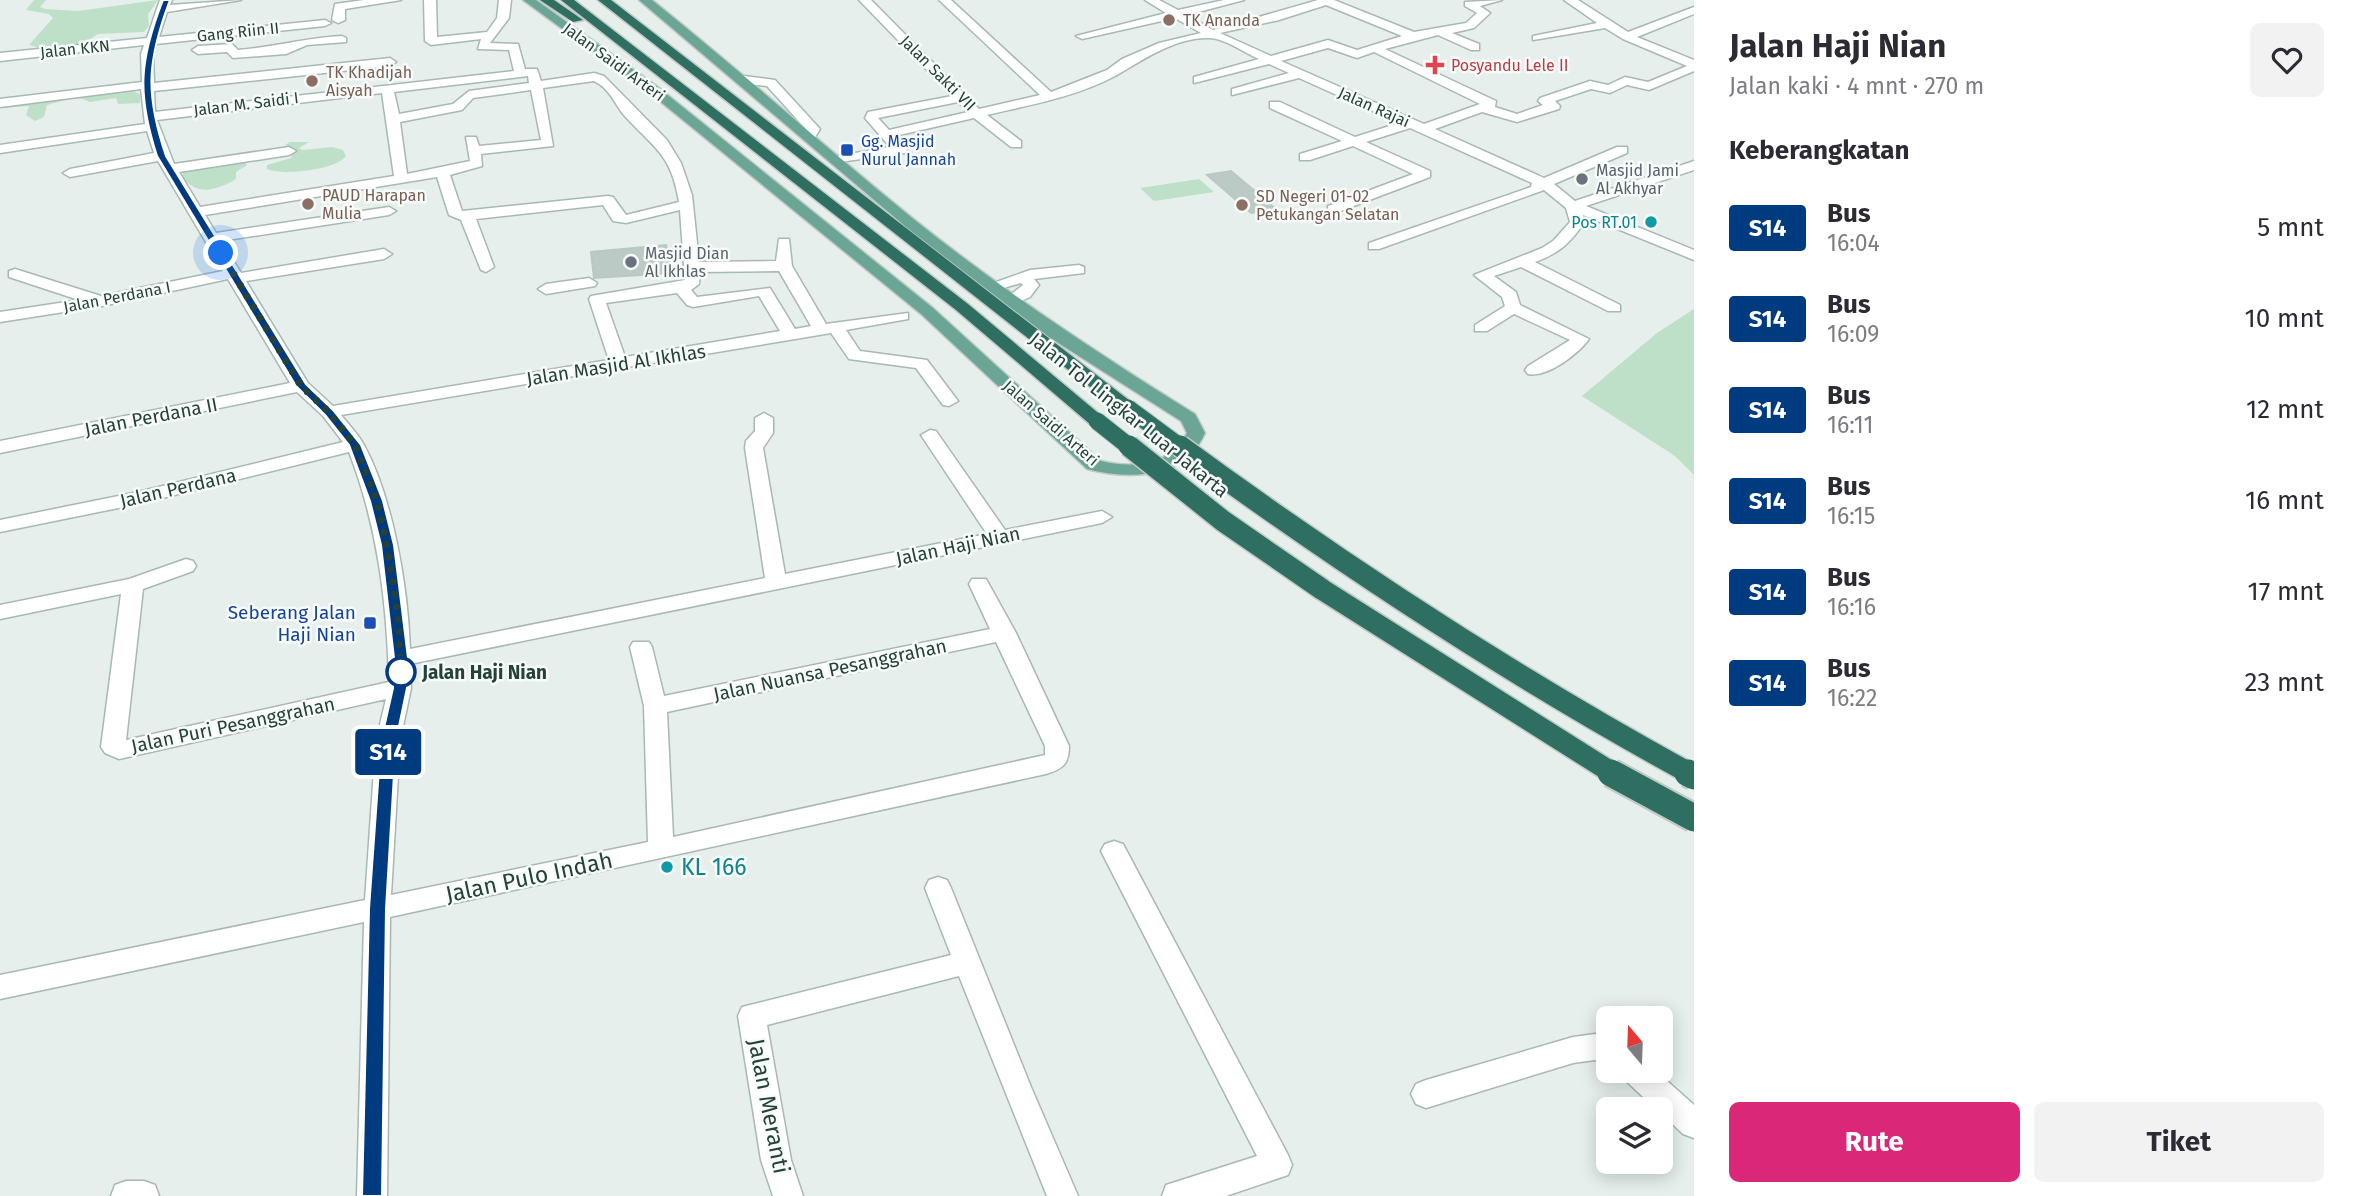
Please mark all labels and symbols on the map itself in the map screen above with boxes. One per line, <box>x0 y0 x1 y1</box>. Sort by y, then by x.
place label: TK Ananda <box>1183 11 1260 30</box>
marker: TK Ananda <box>1161 12 1177 28</box>
street label: Gang Riin II <box>196 18 280 46</box>
street label: Jalan Saidi Arteri <box>560 19 668 105</box>
street label: Jalan Sakti VII <box>896 31 980 115</box>
street label: Jalan KKN <box>39 36 111 62</box>
marker: Posyandu Lele II <box>1425 55 1445 75</box>
place label: Posyandu Lele II <box>1451 56 1568 75</box>
place label: TK Khadijah Aisyah <box>326 63 412 100</box>
marker: TK Khadijah Aisyah <box>304 73 320 89</box>
street label: Jalan Rajai <box>1335 83 1413 131</box>
street label: Jalan M. Saidi I <box>192 88 300 120</box>
place label: Gg. Masjid Nurul Jannah <box>861 132 956 169</box>
marker: Gg. Masjid Nurul Jannah <box>839 142 855 158</box>
place label: Masjid Jami Al Akhyar <box>1596 161 1679 198</box>
marker: Masjid Jami Al Akhyar <box>1574 171 1590 187</box>
place label: PAUD Harapan Mulia <box>322 186 426 223</box>
place label: SD Negeri 01-02 Petukangan Selatan <box>1256 187 1400 224</box>
marker: PAUD Harapan Mulia <box>300 196 316 212</box>
marker: SD Negeri 01-02 Petukangan Selatan <box>1234 197 1250 213</box>
place label: Pos RT.01 <box>1571 213 1637 232</box>
marker: Pos RT.01 <box>1643 214 1659 230</box>
your location <box>203 235 238 270</box>
place label: Masjid Dian Al Ikhlas <box>645 244 729 281</box>
marker: Masjid Dian Al Ikhlas <box>623 254 639 270</box>
street label: Jalan Perdana I <box>62 277 172 317</box>
street label: Jalan Tol Lingkar Luar Jakarta <box>1025 328 1233 502</box>
street label: Jalan Masjid Al Ikhlas <box>525 339 707 391</box>
street label: Jalan Saidi Arteri <box>999 376 1103 470</box>
street label: Jalan Perdana II <box>83 393 219 441</box>
street label: Jalan Perdana <box>118 463 238 513</box>
street label: Jalan Haji Nian <box>894 522 1022 570</box>
place label: Seberang Jalan Haji Nian <box>228 601 356 646</box>
marker: Seberang Jalan Haji Nian <box>362 615 378 631</box>
street label: Jalan Nuansa Pesanggrahan <box>711 634 949 706</box>
marker: Jalan Haji Nian <box>386 657 416 687</box>
place label: Jalan Haji Nian <box>421 661 547 684</box>
street label: Jalan Puri Pesanggrahan <box>129 692 337 758</box>
line badge: S14 <box>348 729 428 775</box>
street label: Jalan Pulo Indah <box>443 846 615 908</box>
place label: KL 166 <box>681 853 747 881</box>
marker: KL 166 <box>659 859 675 875</box>
north arrow <box>1596 1006 1673 1083</box>
street label: Jalan Meranti <box>742 1036 796 1176</box>

